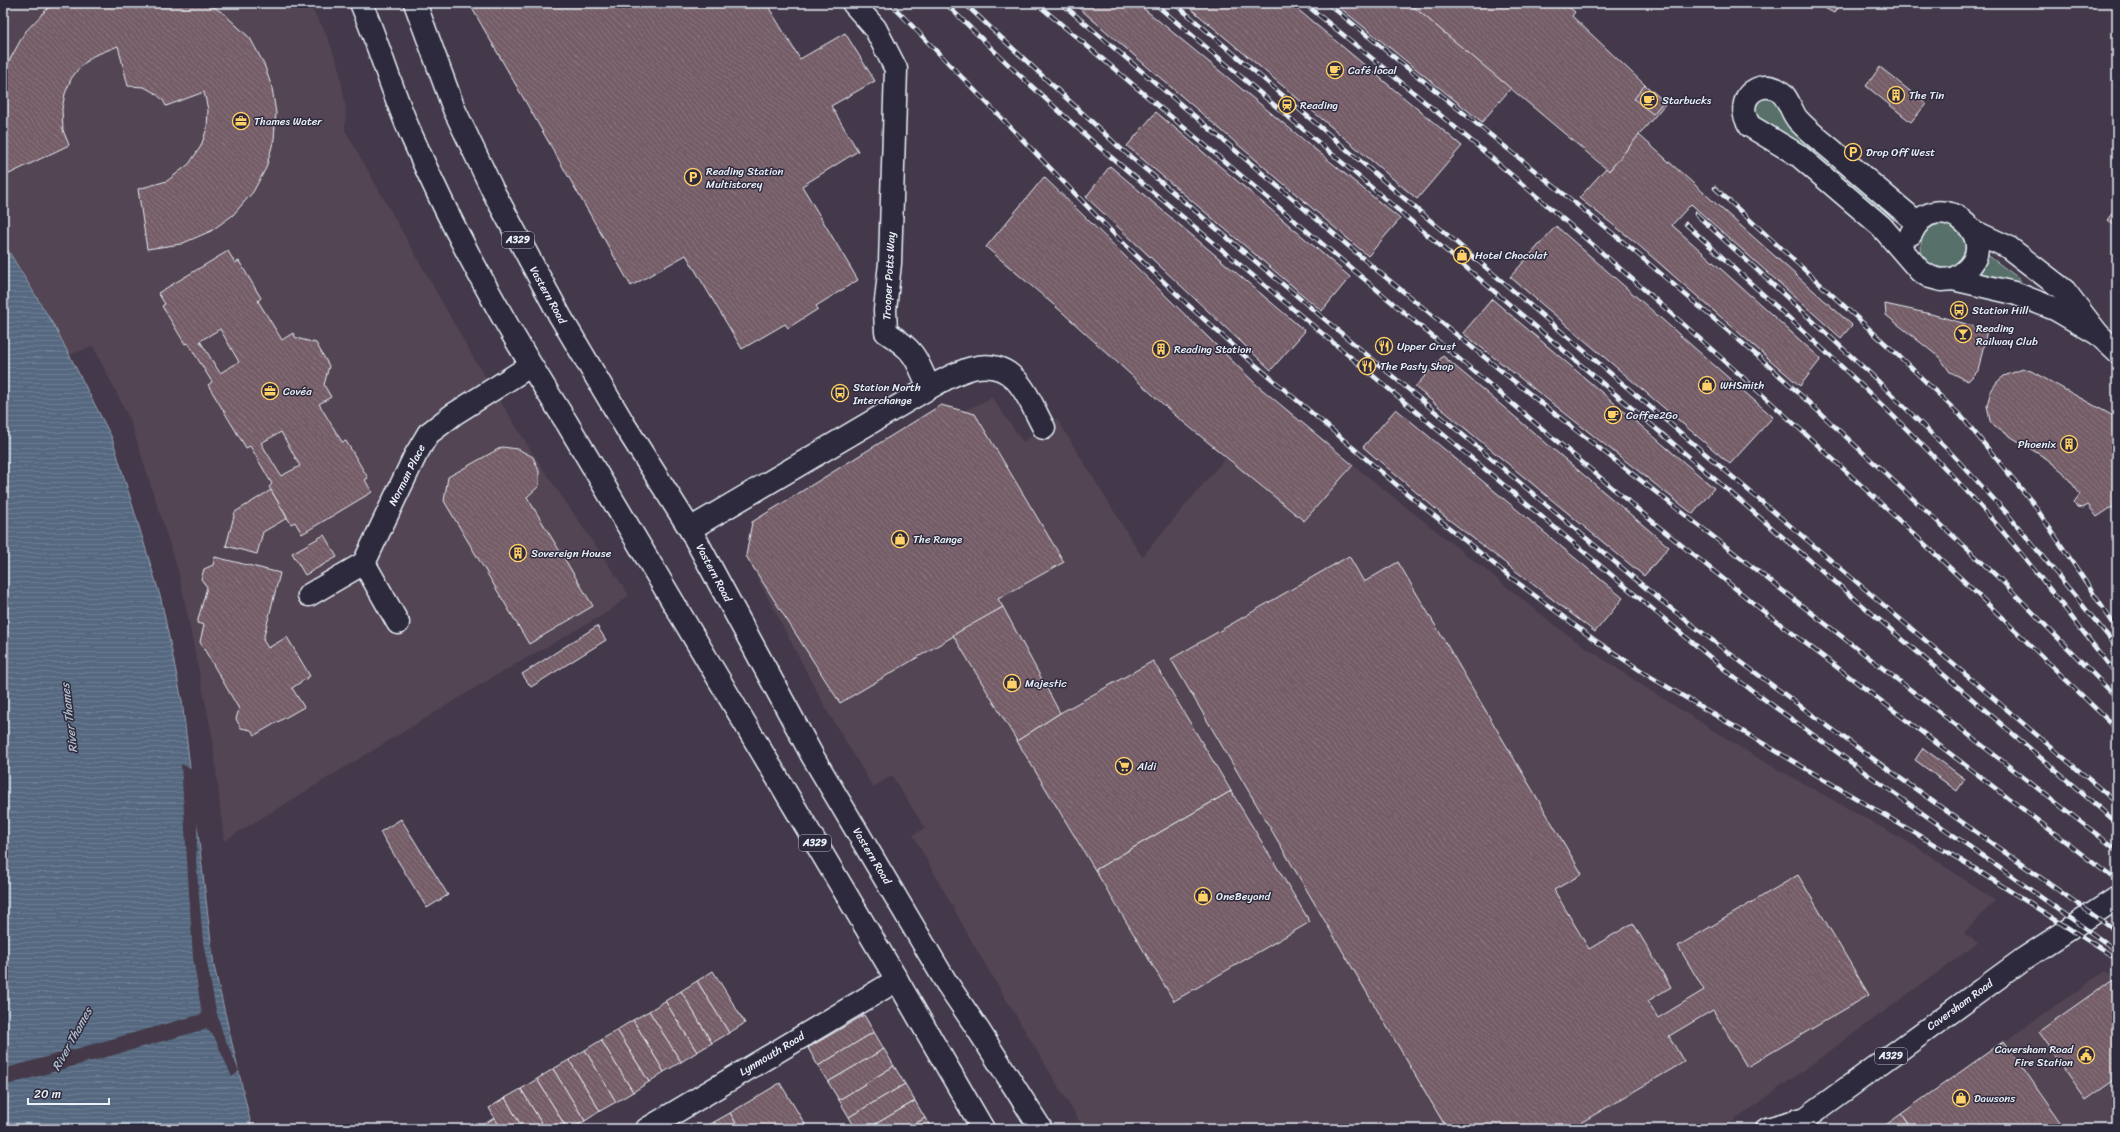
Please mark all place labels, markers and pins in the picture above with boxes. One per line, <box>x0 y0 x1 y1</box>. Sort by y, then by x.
cafe icon: Café local <box>1325 60 1345 80</box>
place label: Café local <box>1348 61 1398 80</box>
building icon: The Tin <box>1886 85 1906 105</box>
place label: The Tin <box>1909 86 1944 105</box>
cafe icon: Starbucks <box>1639 90 1659 110</box>
place label: Starbucks <box>1662 91 1712 110</box>
station icon: Reading <box>1277 95 1297 115</box>
place label: Reading <box>1300 96 1339 115</box>
office icon: Thames Water <box>231 111 251 131</box>
place label: Thames Water <box>254 112 323 131</box>
parking icon: Drop Off West <box>1843 142 1863 162</box>
place label: Drop Off West <box>1866 143 1935 162</box>
place label: Reading Station Multistorey <box>706 162 784 194</box>
parking icon: Reading Station Multistorey <box>683 167 703 187</box>
shop icon: Hotel Chocolat <box>1452 245 1472 265</box>
place label: Hotel Chocolat <box>1475 246 1548 265</box>
bus stop icon: Station Hill <box>1949 300 1969 320</box>
place label: Station Hill <box>1972 301 2029 320</box>
place label: Reading Railway Club <box>1976 319 2038 351</box>
bar icon: Reading Railway Club <box>1953 324 1973 344</box>
restaurant icon: Upper Crust <box>1374 336 1394 356</box>
place label: Upper Crust <box>1397 337 1456 356</box>
building icon: Reading Station <box>1151 339 1171 359</box>
place label: Reading Station <box>1174 340 1252 359</box>
restaurant icon: The Pasty Shop <box>1357 356 1377 376</box>
place label: The Pasty Shop <box>1380 357 1454 376</box>
shop icon: WHSmith <box>1697 375 1717 395</box>
place label: WHSmith <box>1720 376 1764 395</box>
place label: Station North Interchange <box>852 378 921 410</box>
office icon: Covéa <box>260 381 280 401</box>
place label: Covéa <box>283 382 312 401</box>
bus stop icon: Station North Interchange <box>830 383 850 403</box>
cafe icon: Coffee2Go <box>1603 405 1623 425</box>
place label: Coffee2Go <box>1626 406 1678 425</box>
building icon: Phoenix <box>2059 434 2079 454</box>
place label: Phoenix <box>2018 435 2056 454</box>
shop icon: The Range <box>890 529 910 549</box>
place label: The Range <box>913 530 963 549</box>
building icon: Sovereign House <box>508 543 528 563</box>
place label: Sovereign House <box>531 544 612 563</box>
shop icon: Majestic <box>1002 673 1022 693</box>
place label: Majestic <box>1025 674 1067 693</box>
supermarket icon: Aldi <box>1114 756 1134 776</box>
place label: Aldi <box>1136 757 1157 776</box>
shop icon: OneBeyond <box>1193 886 1213 906</box>
place label: OneBeyond <box>1216 887 1271 906</box>
place label: Caversham Road Fire Station <box>1995 1040 2074 1072</box>
public building icon: Caversham Road Fire Station <box>2076 1045 2096 1065</box>
shop icon: Dawsons <box>1951 1088 1971 1108</box>
place label: Dawsons <box>1974 1089 2016 1108</box>

